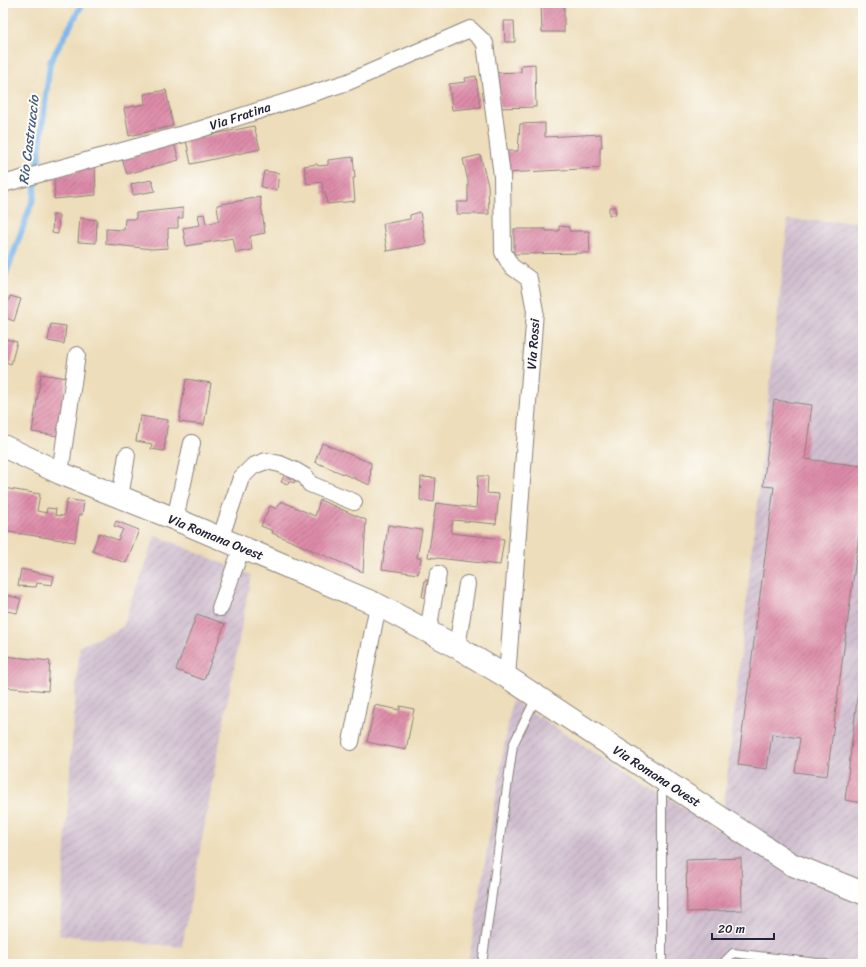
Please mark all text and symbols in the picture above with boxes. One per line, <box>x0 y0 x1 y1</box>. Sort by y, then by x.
water label: Rio Castruccio <box>11 93 47 186</box>
street label: Via Fratina <box>206 95 274 137</box>
street label: Via Rossi <box>520 317 546 370</box>
street label: Via Romana Ovest <box>165 507 268 567</box>
street label: Via Romana Ovest <box>608 739 706 813</box>
scale bar <box>712 915 774 941</box>
text: 20 m <box>718 918 745 940</box>

